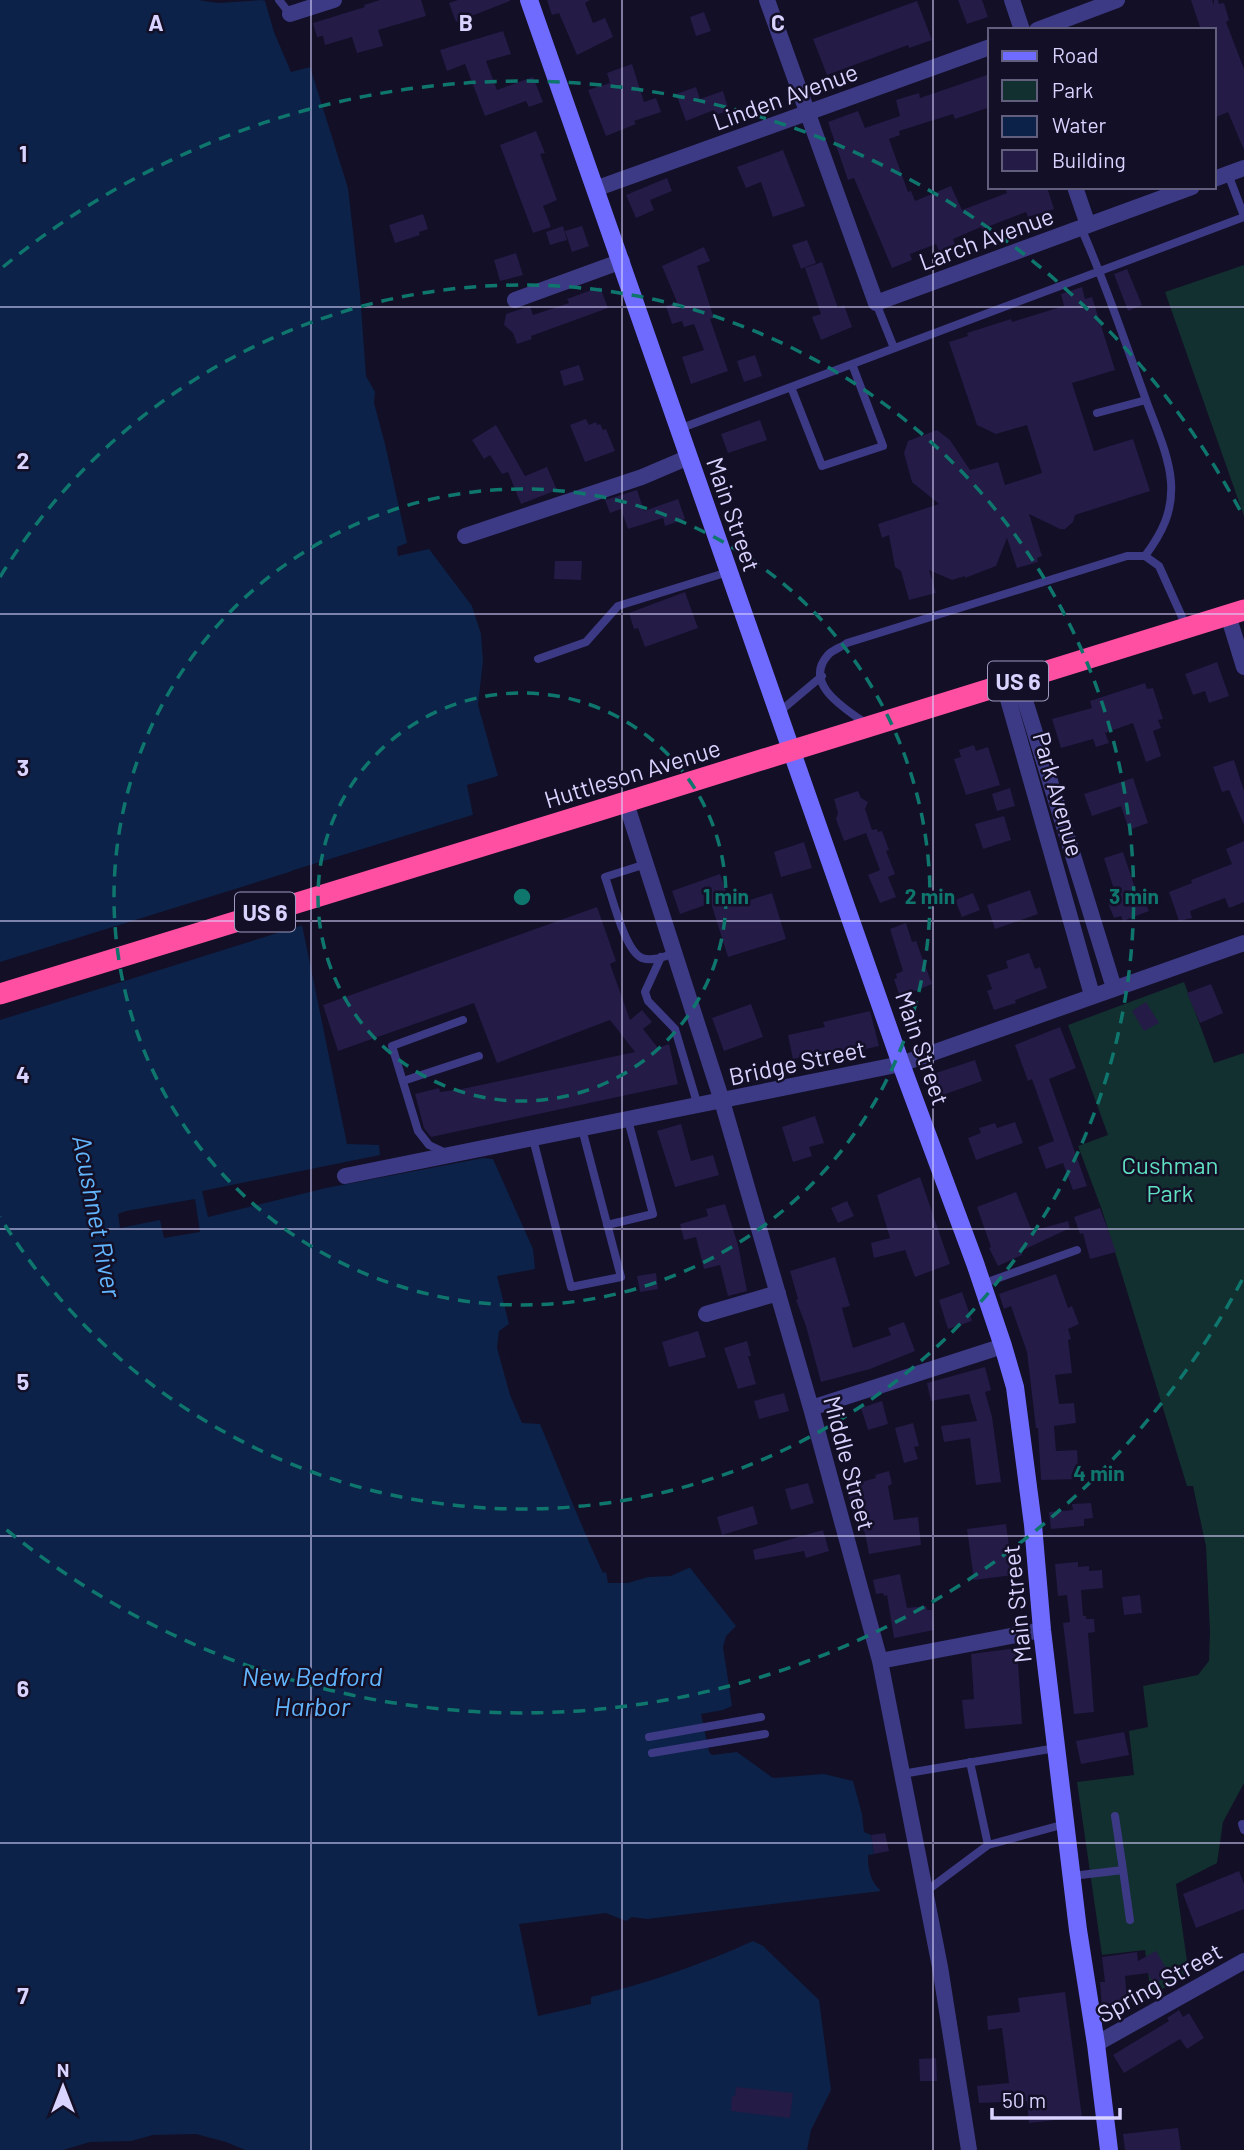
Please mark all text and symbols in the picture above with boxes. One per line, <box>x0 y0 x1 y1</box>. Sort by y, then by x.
text: A <box>148 8 164 36</box>
text: B <box>459 8 473 36</box>
text: C <box>771 8 785 36</box>
legend <box>988 28 1216 189</box>
text: Road <box>1052 42 1098 67</box>
street label: Linden Avenue <box>708 56 862 136</box>
text: Park <box>1052 77 1093 102</box>
text: Water <box>1052 112 1107 137</box>
text: 1 <box>19 139 27 167</box>
text: Building <box>1052 147 1126 172</box>
street label: Larch Avenue <box>915 200 1057 276</box>
text: 2 <box>17 446 29 474</box>
street label: Main Street <box>701 453 767 575</box>
road number: US 6 <box>988 662 1048 701</box>
street label: Park Avenue <box>1027 728 1091 860</box>
street label: Huttleson Avenue <box>540 732 724 814</box>
text: 3 <box>17 753 29 781</box>
text: 1 min <box>703 883 749 908</box>
text: 2 min <box>905 883 955 908</box>
text: 3 min <box>1109 883 1159 908</box>
centre of rings <box>510 885 534 909</box>
road number: US 6 <box>235 892 295 931</box>
street label: Main Street <box>890 987 956 1109</box>
street label: Bridge Street <box>726 1033 868 1091</box>
text: 4 <box>16 1060 30 1088</box>
water label: Acushnet River <box>67 1132 129 1300</box>
park label: Cushman Park <box>1122 1150 1218 1207</box>
text: 5 <box>17 1367 29 1395</box>
street label: Middle Street <box>818 1393 882 1533</box>
text: 4 min <box>1073 1460 1125 1485</box>
street label: Main Street <box>995 1543 1037 1665</box>
water label: New Bedford Harbor <box>242 1660 383 1721</box>
text: 6 <box>17 1674 29 1702</box>
street label: Spring Street <box>1092 1936 1226 2028</box>
text: 7 <box>17 1981 29 2009</box>
north arrow <box>28 2052 98 2122</box>
text: N <box>57 2058 69 2081</box>
scale bar <box>992 2076 1120 2120</box>
text: 50 m <box>1002 2087 1046 2112</box>

